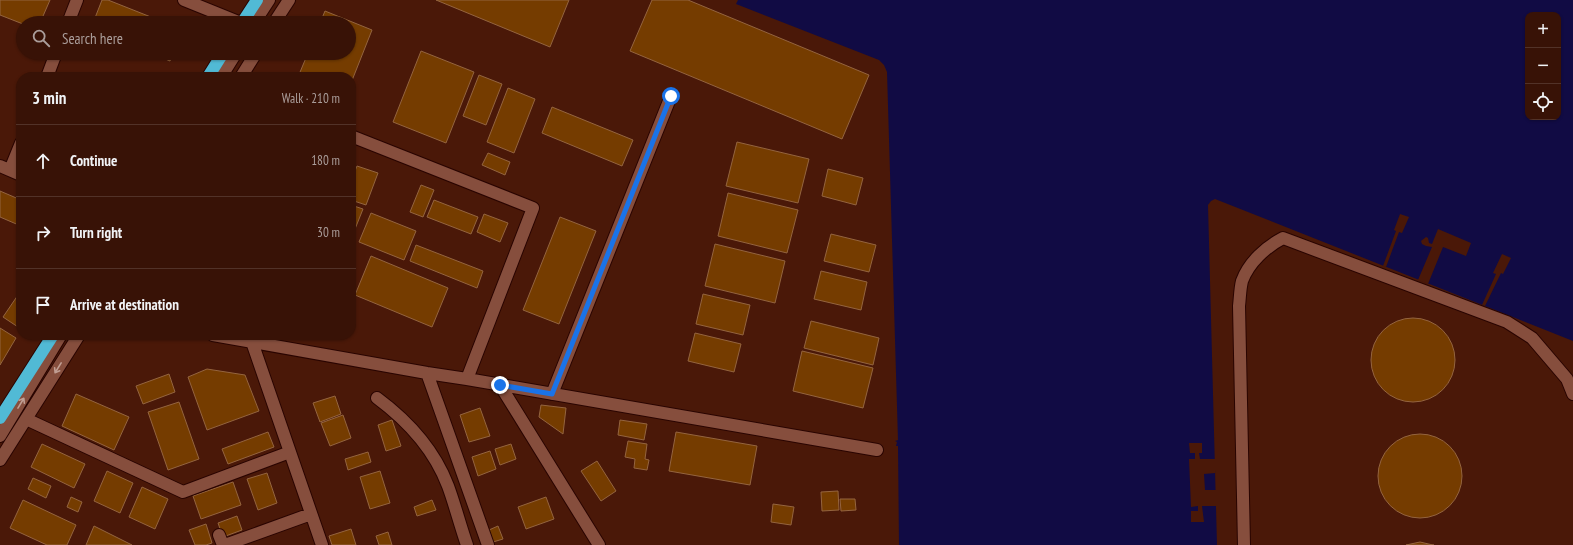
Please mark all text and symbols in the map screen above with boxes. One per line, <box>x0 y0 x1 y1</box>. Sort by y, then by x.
map controls <box>1525 12 1561 120</box>
button: + <box>1525 12 1561 48</box>
search box <box>16 16 356 60</box>
icon: search <box>30 27 52 49</box>
text: Search here <box>62 29 123 48</box>
button: − <box>1525 48 1561 84</box>
button: locate <box>1525 84 1561 120</box>
text: 3 min <box>32 87 66 109</box>
route start <box>662 87 680 105</box>
text: Walk · 210 m <box>282 90 340 107</box>
icon: ahead <box>32 150 54 172</box>
text: Continue <box>70 151 117 170</box>
text: 180 m <box>311 152 340 169</box>
icon: right <box>32 222 54 244</box>
text: Turn right <box>70 223 122 242</box>
text: 30 m <box>317 224 340 241</box>
icon: arrive <box>32 294 54 316</box>
text: Arrive at destination <box>70 295 179 314</box>
one-way arrow <box>54 362 62 374</box>
route end <box>491 376 509 394</box>
one-way arrow <box>17 398 25 409</box>

